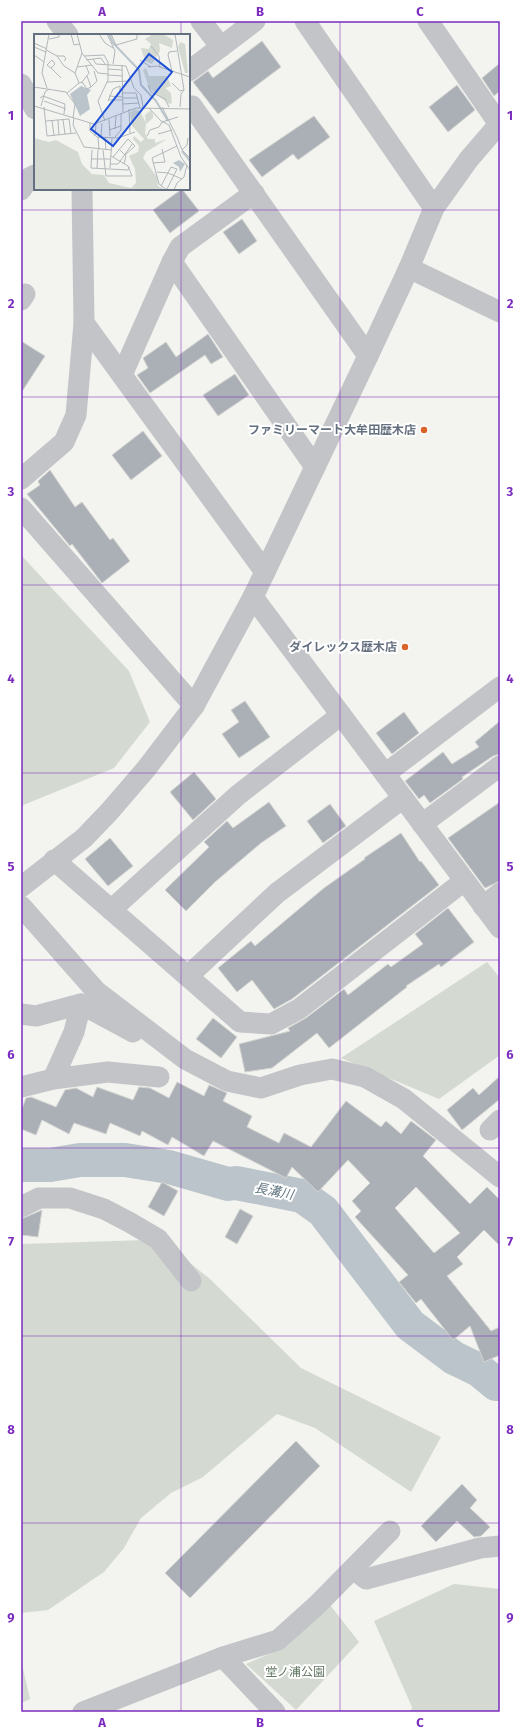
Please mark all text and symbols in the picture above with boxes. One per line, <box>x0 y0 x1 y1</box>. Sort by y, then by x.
text: A <box>97 4 106 19</box>
text: B <box>256 4 264 19</box>
text: C <box>416 4 424 19</box>
inset map <box>34 34 190 190</box>
text: 1 <box>8 108 14 123</box>
text: 1 <box>507 108 513 123</box>
text: 2 <box>8 296 15 311</box>
text: 2 <box>507 296 514 311</box>
place label: ファミリーマート大牟田歴木店 <box>248 423 416 437</box>
marker: ファミリーマート大牟田歴木店 <box>419 425 429 435</box>
text: 3 <box>7 484 15 499</box>
text: 3 <box>506 484 514 499</box>
place label: ダイレックス歴木店 <box>289 640 397 654</box>
marker: ダイレックス歴木店 <box>400 642 410 652</box>
text: 4 <box>7 671 15 686</box>
text: 4 <box>506 671 514 686</box>
text: 5 <box>8 859 15 874</box>
text: 5 <box>507 859 514 874</box>
text: 6 <box>7 1047 15 1062</box>
text: 6 <box>506 1047 514 1062</box>
water label: 長溝川 <box>253 1180 297 1202</box>
text: 7 <box>8 1234 14 1249</box>
text: 7 <box>507 1234 513 1249</box>
text: 8 <box>7 1422 15 1437</box>
text: 8 <box>506 1422 514 1437</box>
text: 9 <box>7 1610 15 1625</box>
text: 9 <box>506 1610 514 1625</box>
park label: 堂ノ浦公園 <box>265 1665 325 1679</box>
text: A <box>97 1715 106 1730</box>
text: B <box>256 1715 264 1730</box>
text: C <box>416 1715 424 1730</box>

